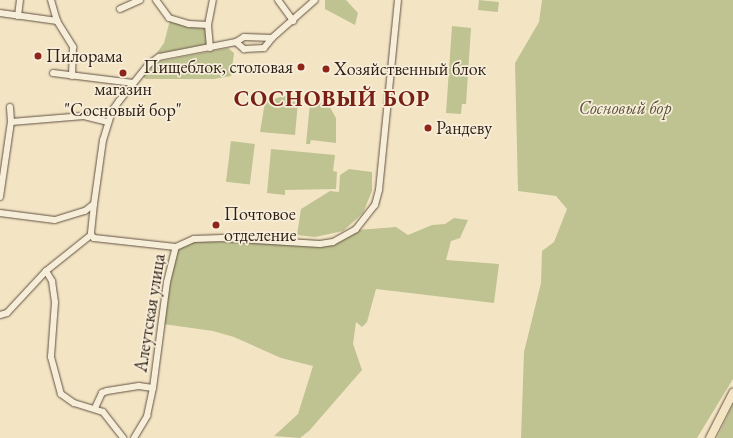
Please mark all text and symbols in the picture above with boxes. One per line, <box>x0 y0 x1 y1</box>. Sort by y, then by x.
place label: Пилорама <box>46 45 123 67</box>
marker: Пилорама <box>33 51 43 61</box>
place label: Пищеблок, столовая <box>144 56 293 78</box>
place label: Хозяйственный блок <box>334 58 486 80</box>
marker: Пищеблок, столовая <box>296 62 306 72</box>
marker: Хозяйственный блок <box>321 64 331 74</box>
marker: магазин "Сосновый бор" <box>118 68 128 78</box>
place label: магазин "Сосновый бор" <box>64 79 182 122</box>
district label: СОСНОВЫЙ БОР <box>234 86 430 112</box>
park label: Сосновый бор <box>579 97 671 119</box>
place label: Рандеву <box>436 117 492 139</box>
marker: Рандеву <box>423 123 433 133</box>
place label: Почтовое отделение <box>224 204 297 246</box>
marker: Почтовое отделение <box>211 220 221 230</box>
street label: Алеутская улица <box>130 252 170 374</box>

